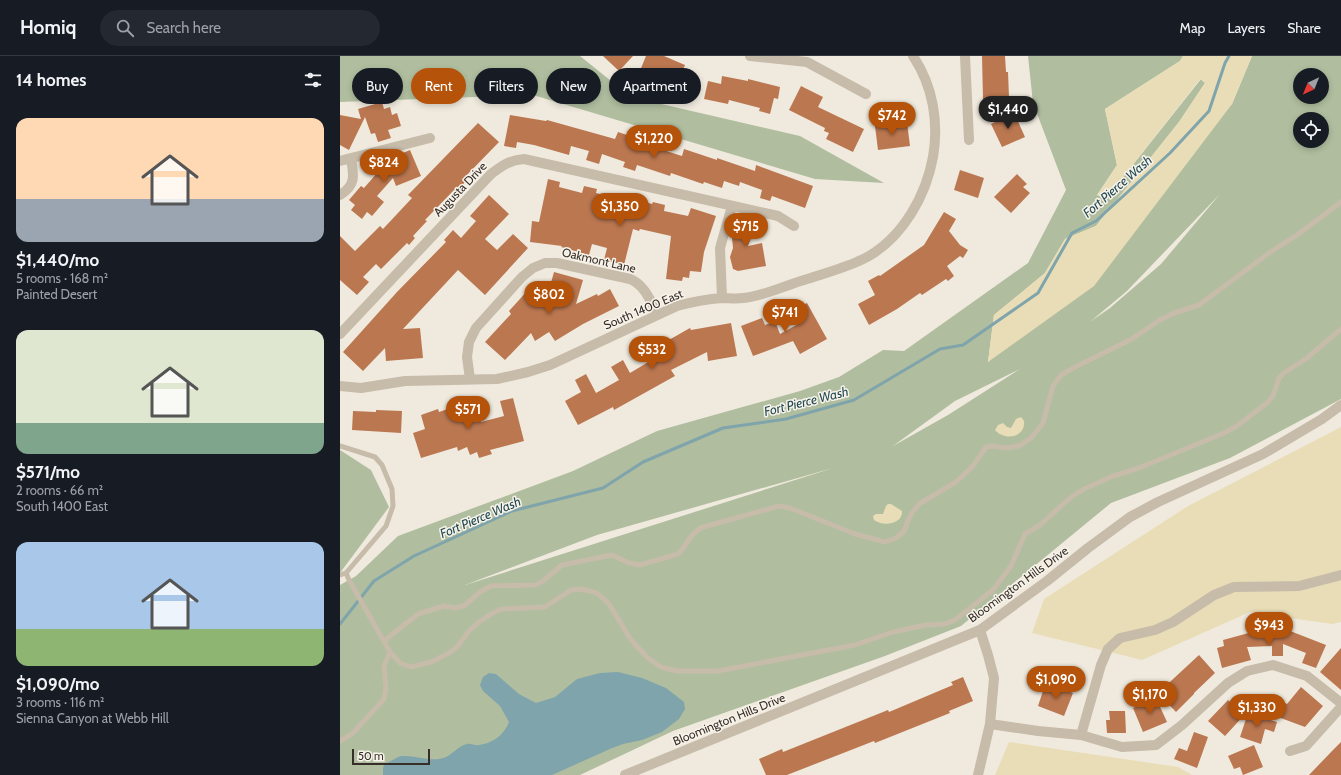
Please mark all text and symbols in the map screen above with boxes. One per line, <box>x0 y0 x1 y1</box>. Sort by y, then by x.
search box <box>100 10 380 46</box>
text: Homiq <box>20 16 76 39</box>
icon: search <box>114 17 136 39</box>
text: Search here <box>146 19 221 37</box>
text: Map <box>1180 19 1205 37</box>
text: Layers <box>1227 19 1265 37</box>
text: Share <box>1287 19 1321 37</box>
chip: Buy <box>352 68 403 104</box>
chip: Rent <box>411 68 466 104</box>
chip: Filters <box>474 68 538 104</box>
chip: New <box>546 68 601 104</box>
chip: Apartment <box>609 68 701 104</box>
north arrow <box>1293 68 1329 104</box>
map controls <box>1293 68 1329 148</box>
icon: filters <box>302 69 324 91</box>
text: 14 homes <box>16 70 86 90</box>
pin: $1,440 <box>975 96 1041 130</box>
text: $1,440 <box>988 101 1028 117</box>
pin: $742 <box>868 102 916 136</box>
text: $742 <box>878 107 906 123</box>
button: locate <box>1293 112 1329 148</box>
pin: $1,220 <box>621 125 687 159</box>
text: $1,220 <box>635 130 673 146</box>
icon: home <box>134 144 206 216</box>
pin: $824 <box>360 149 408 183</box>
water label: Fort Pierce Wash <box>1079 152 1155 220</box>
text: $824 <box>369 154 399 170</box>
street label: Augusta Drive <box>430 159 490 219</box>
pin: $1,350 <box>587 193 653 227</box>
text: $1,350 <box>601 198 639 214</box>
pin: $715 <box>722 213 770 247</box>
text: $715 <box>733 218 759 234</box>
street label: Oakmont Lane <box>561 244 637 276</box>
text: $1,440/mo <box>16 250 99 270</box>
text: 5 rooms · 168 m² <box>16 270 108 286</box>
pin: $802 <box>525 281 573 315</box>
text: Painted Desert <box>16 286 97 302</box>
text: $802 <box>533 286 565 302</box>
street label: South 1400 East <box>601 286 685 332</box>
pin: $741 <box>761 299 809 333</box>
text: $741 <box>772 304 798 320</box>
pin: $532 <box>628 336 676 370</box>
text: $532 <box>638 341 666 357</box>
icon: home <box>134 356 206 428</box>
water label: Fort Pierce Wash <box>762 383 850 419</box>
pin: $571 <box>444 396 492 430</box>
text: $571 <box>455 401 481 417</box>
text: $571/mo <box>16 462 80 482</box>
text: 2 rooms · 66 m² <box>16 482 103 498</box>
water label: Fort Pierce Wash <box>437 493 523 541</box>
text: South 1400 East <box>16 498 108 514</box>
street label: Bloomington Hills Drive <box>965 543 1071 625</box>
icon: home <box>134 568 206 640</box>
pin: $943 <box>1245 612 1293 646</box>
text: $943 <box>1254 617 1284 633</box>
pin: $1,090 <box>1023 666 1089 700</box>
text: $1,090 <box>1036 671 1076 687</box>
text: $1,090/mo <box>16 674 99 694</box>
pin: $1,170 <box>1117 681 1183 715</box>
text: $1,170 <box>1132 686 1168 702</box>
street label: Bloomington Hills Drive <box>671 690 787 748</box>
text: 3 rooms · 116 m² <box>16 694 104 710</box>
pin: $1,330 <box>1224 694 1290 728</box>
text: $1,330 <box>1238 699 1276 715</box>
text: Sienna Canyon at Webb Hill <box>16 710 169 726</box>
scale bar <box>352 747 430 766</box>
text: 50 m <box>358 749 384 763</box>

